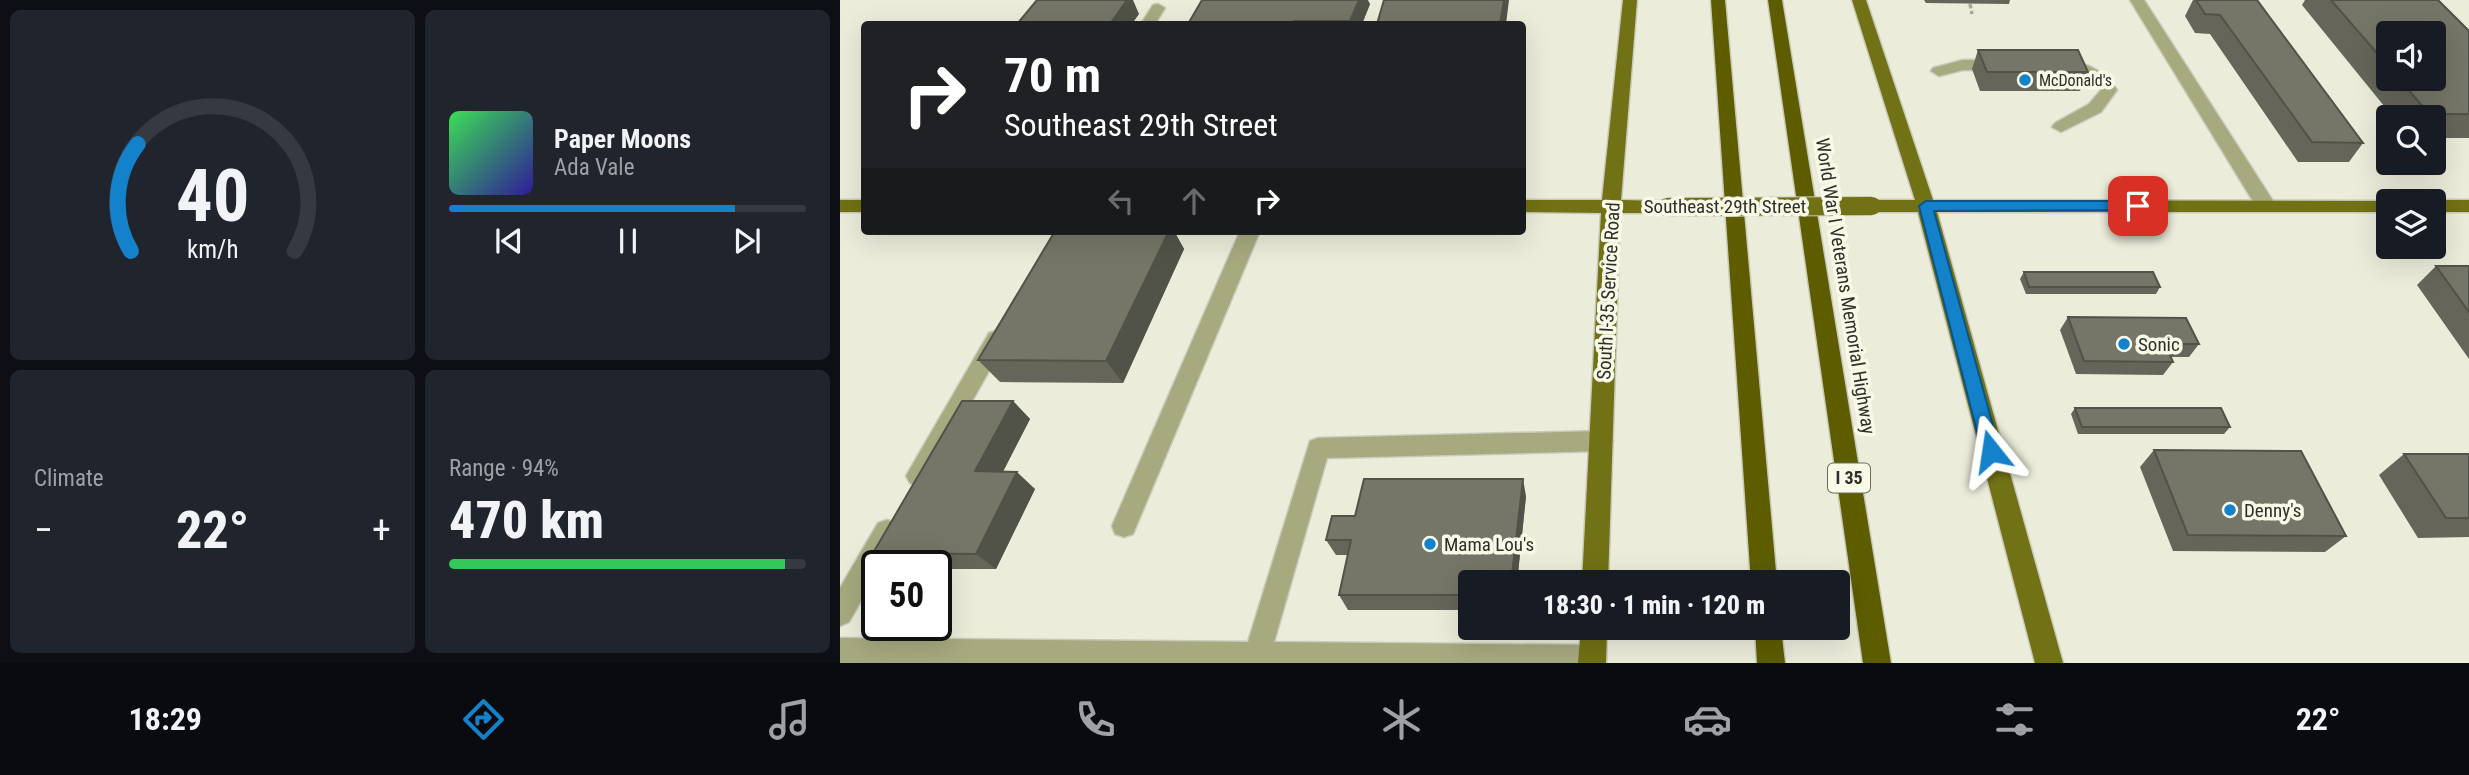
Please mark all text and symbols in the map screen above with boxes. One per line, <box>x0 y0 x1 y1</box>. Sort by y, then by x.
map controls <box>2376 21 2446 259</box>
button: sound <box>2376 21 2446 91</box>
text: 70 m <box>1004 47 1101 104</box>
icon: right <box>889 49 980 140</box>
place label: McDonald's <box>2039 71 2112 90</box>
marker: McDonald's <box>2017 72 2033 88</box>
button: search <box>2376 105 2446 175</box>
text: Southeast 29th Street <box>1004 106 1278 144</box>
text: Paper Moons <box>554 124 691 154</box>
street label: World War I Veterans Memorial Highway <box>1811 136 1880 436</box>
text: 40 <box>176 154 249 240</box>
text: Ada Vale <box>554 154 634 181</box>
pin <box>2108 176 2168 236</box>
icon: left <box>1102 182 1140 220</box>
icon: ahead <box>1175 182 1213 220</box>
icon: right <box>1248 182 1286 220</box>
icon: arrive <box>2119 187 2157 225</box>
button: layers <box>2376 189 2446 259</box>
street label: Southeast 29th Street <box>1644 195 1806 218</box>
street label: South I-35 Service Road <box>1592 202 1625 380</box>
icon: previous <box>490 222 528 260</box>
icon: pause <box>609 222 647 260</box>
icon: next <box>728 222 766 260</box>
text: km/h <box>187 235 238 264</box>
place label: Sonic <box>2138 333 2180 356</box>
marker: Sonic <box>2116 336 2132 352</box>
position arrow <box>1954 414 2028 488</box>
text: Range · 94% <box>449 455 559 482</box>
road number: I 35 <box>1828 464 1870 492</box>
text: Climate <box>34 465 104 492</box>
text: 470 km <box>449 490 604 551</box>
place label: Denny's <box>2244 499 2301 522</box>
text: 22° <box>176 500 249 561</box>
marker: Denny's <box>2222 502 2238 518</box>
text: − <box>34 508 53 552</box>
text: + <box>372 508 391 552</box>
place label: Mama Lou's <box>1444 533 1534 556</box>
marker: Mama Lou's <box>1422 536 1438 552</box>
speed limit sign: 50 <box>861 550 952 641</box>
text: 18:30 · 1 min · 120 m <box>1543 590 1765 620</box>
icon: directions <box>459 695 508 744</box>
icon: music <box>765 695 814 744</box>
icon: phone <box>1071 695 1120 744</box>
icon: climate <box>1377 695 1426 744</box>
icon: car <box>1683 695 1732 744</box>
icon: filters <box>1990 695 2039 744</box>
text: 18:29 <box>129 700 202 738</box>
text: 22° <box>2296 700 2340 738</box>

